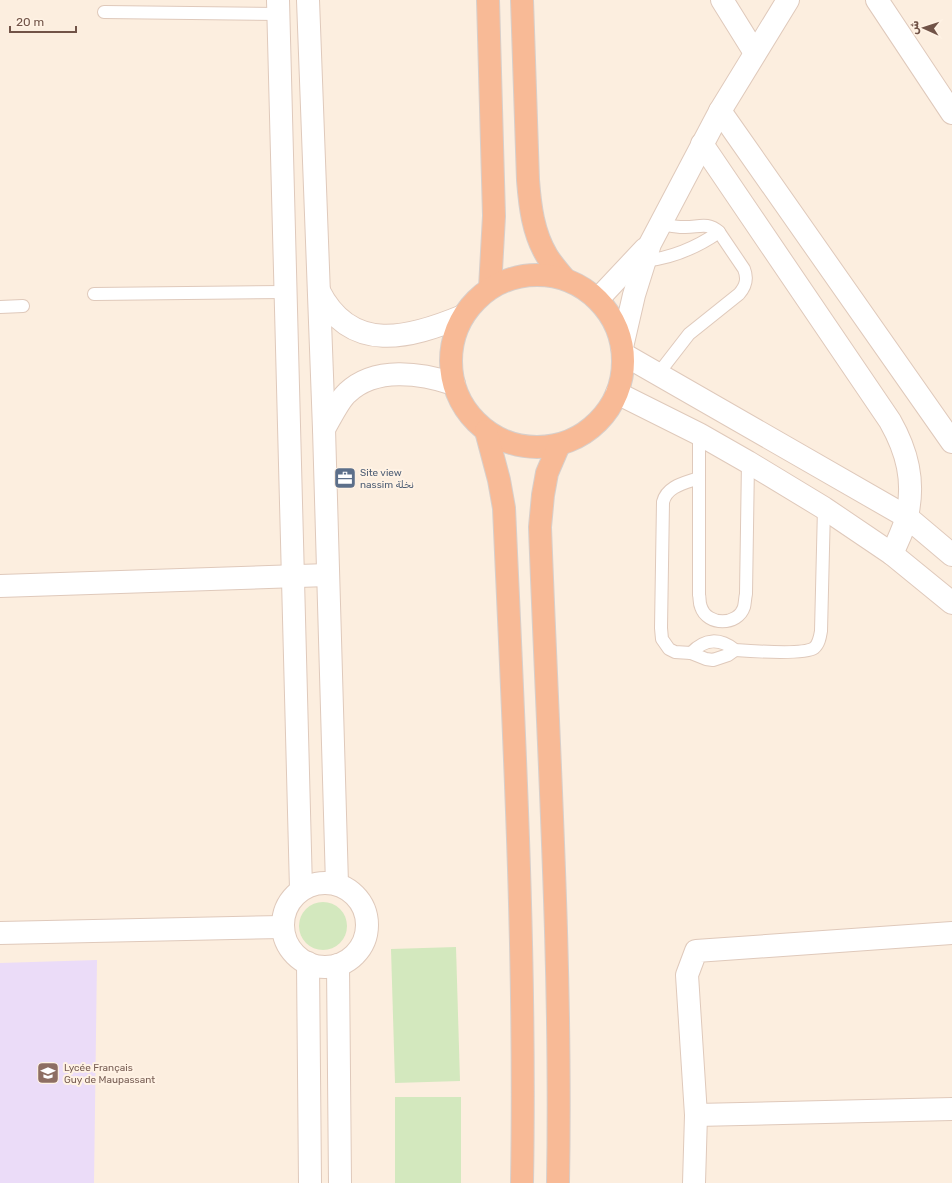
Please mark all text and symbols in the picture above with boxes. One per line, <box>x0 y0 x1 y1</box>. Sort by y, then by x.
scale bar <box>10 8 76 34</box>
north arrow <box>904 8 944 48</box>
text: 20 m <box>16 15 44 29</box>
text: ش <box>908 20 921 35</box>
office icon: Site view nassim نخلة <box>332 465 358 491</box>
place label: Site view nassim نخلة <box>360 467 414 491</box>
school or university icon: Lycée Français Guy de Maupassant <box>35 1060 61 1086</box>
place label: Lycée Français Guy de Maupassant <box>64 1062 155 1086</box>

